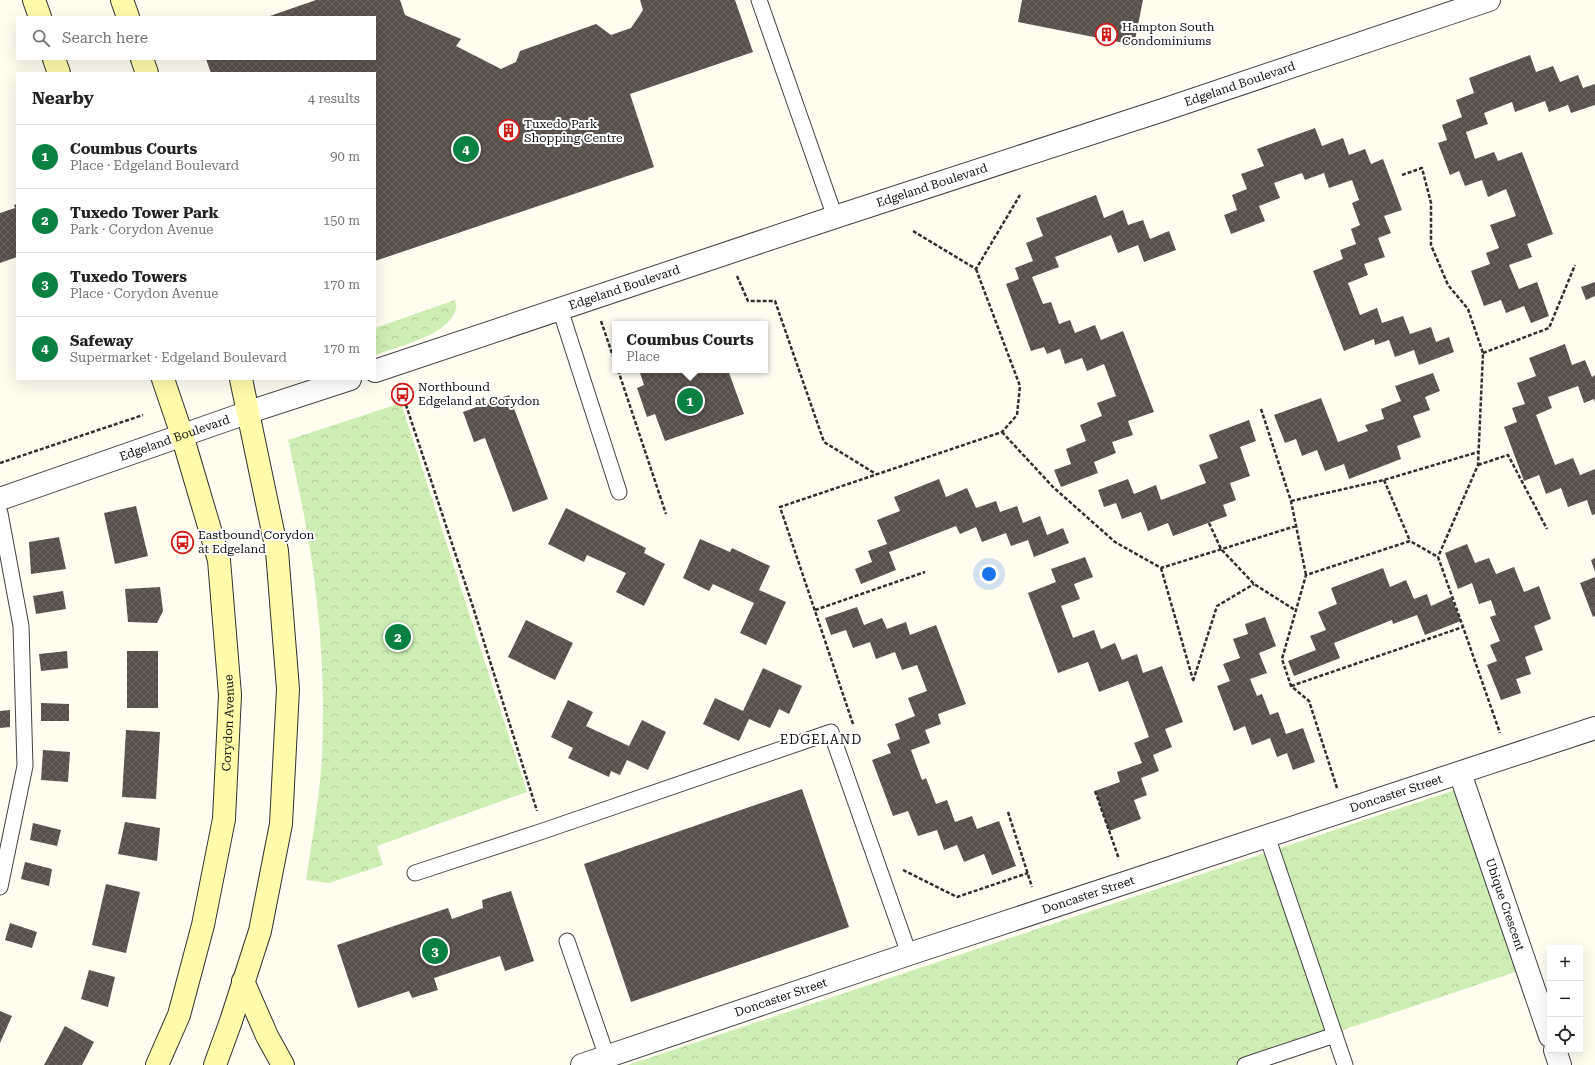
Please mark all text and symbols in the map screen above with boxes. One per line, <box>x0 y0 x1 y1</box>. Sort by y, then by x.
search box <box>16 16 376 60</box>
place label: Hampton South Condominiums <box>1122 20 1215 48</box>
building icon: Hampton South Condominiums <box>1093 21 1119 47</box>
icon: search <box>30 27 52 49</box>
text: Search here <box>62 29 148 47</box>
street label: Edgeland Boulevard <box>1182 59 1297 109</box>
text: Nearby <box>32 88 94 108</box>
text: 4 results <box>308 91 360 106</box>
place label: Tuxedo Park Shopping Centre <box>524 117 623 145</box>
building icon: Tuxedo Park Shopping Centre <box>496 118 522 144</box>
pin: 4 <box>453 134 479 164</box>
text: Coumbus Courts <box>70 140 197 158</box>
text: 1 <box>41 149 49 164</box>
text: 90 m <box>330 149 360 164</box>
text: Place · Edgeland Boulevard <box>70 158 239 173</box>
street label: Edgeland Boulevard <box>875 161 990 210</box>
text: Tuxedo Tower Park <box>70 204 219 222</box>
text: 2 <box>41 213 49 228</box>
text: 150 m <box>323 213 360 228</box>
text: Park · Corydon Avenue <box>70 222 214 237</box>
street label: Edgeland Boulevard <box>567 262 682 313</box>
text: Tuxedo Towers <box>70 268 187 286</box>
text: 3 <box>41 277 49 292</box>
text: 170 m <box>323 277 360 292</box>
text: Place · Corydon Avenue <box>70 286 218 301</box>
popup <box>612 321 768 373</box>
text: Coumbus Courts <box>626 331 754 349</box>
text: Safeway <box>70 332 133 350</box>
text: 4 <box>41 341 49 356</box>
text: 170 m <box>323 341 360 356</box>
text: Place <box>626 349 660 364</box>
text: Supermarket · Edgeland Boulevard <box>70 350 287 365</box>
place label: Northbound Edgeland at Corydon <box>418 380 540 408</box>
bus stop icon: Northbound Edgeland at Corydon <box>390 381 416 407</box>
pin: 1 <box>677 386 703 416</box>
street label: Edgeland Boulevard <box>118 412 232 464</box>
place label: Eastbound Corydon at Edgeland <box>198 528 315 556</box>
bus stop icon: Eastbound Corydon at Edgeland <box>169 529 195 555</box>
your location <box>979 564 999 584</box>
pin: 2 <box>385 622 411 652</box>
street label: Corydon Avenue <box>219 674 237 772</box>
district label: EDGELAND <box>780 732 862 747</box>
street label: Doncaster Street <box>1348 772 1445 815</box>
street label: Ubique Crescent <box>1483 856 1528 953</box>
street label: Doncaster Street <box>1040 873 1137 917</box>
pin: 3 <box>422 936 448 966</box>
map controls <box>1547 945 1583 1053</box>
button: + <box>1547 945 1583 981</box>
street label: Doncaster Street <box>733 975 829 1020</box>
button: − <box>1547 981 1583 1017</box>
button: locate <box>1547 1017 1583 1053</box>

